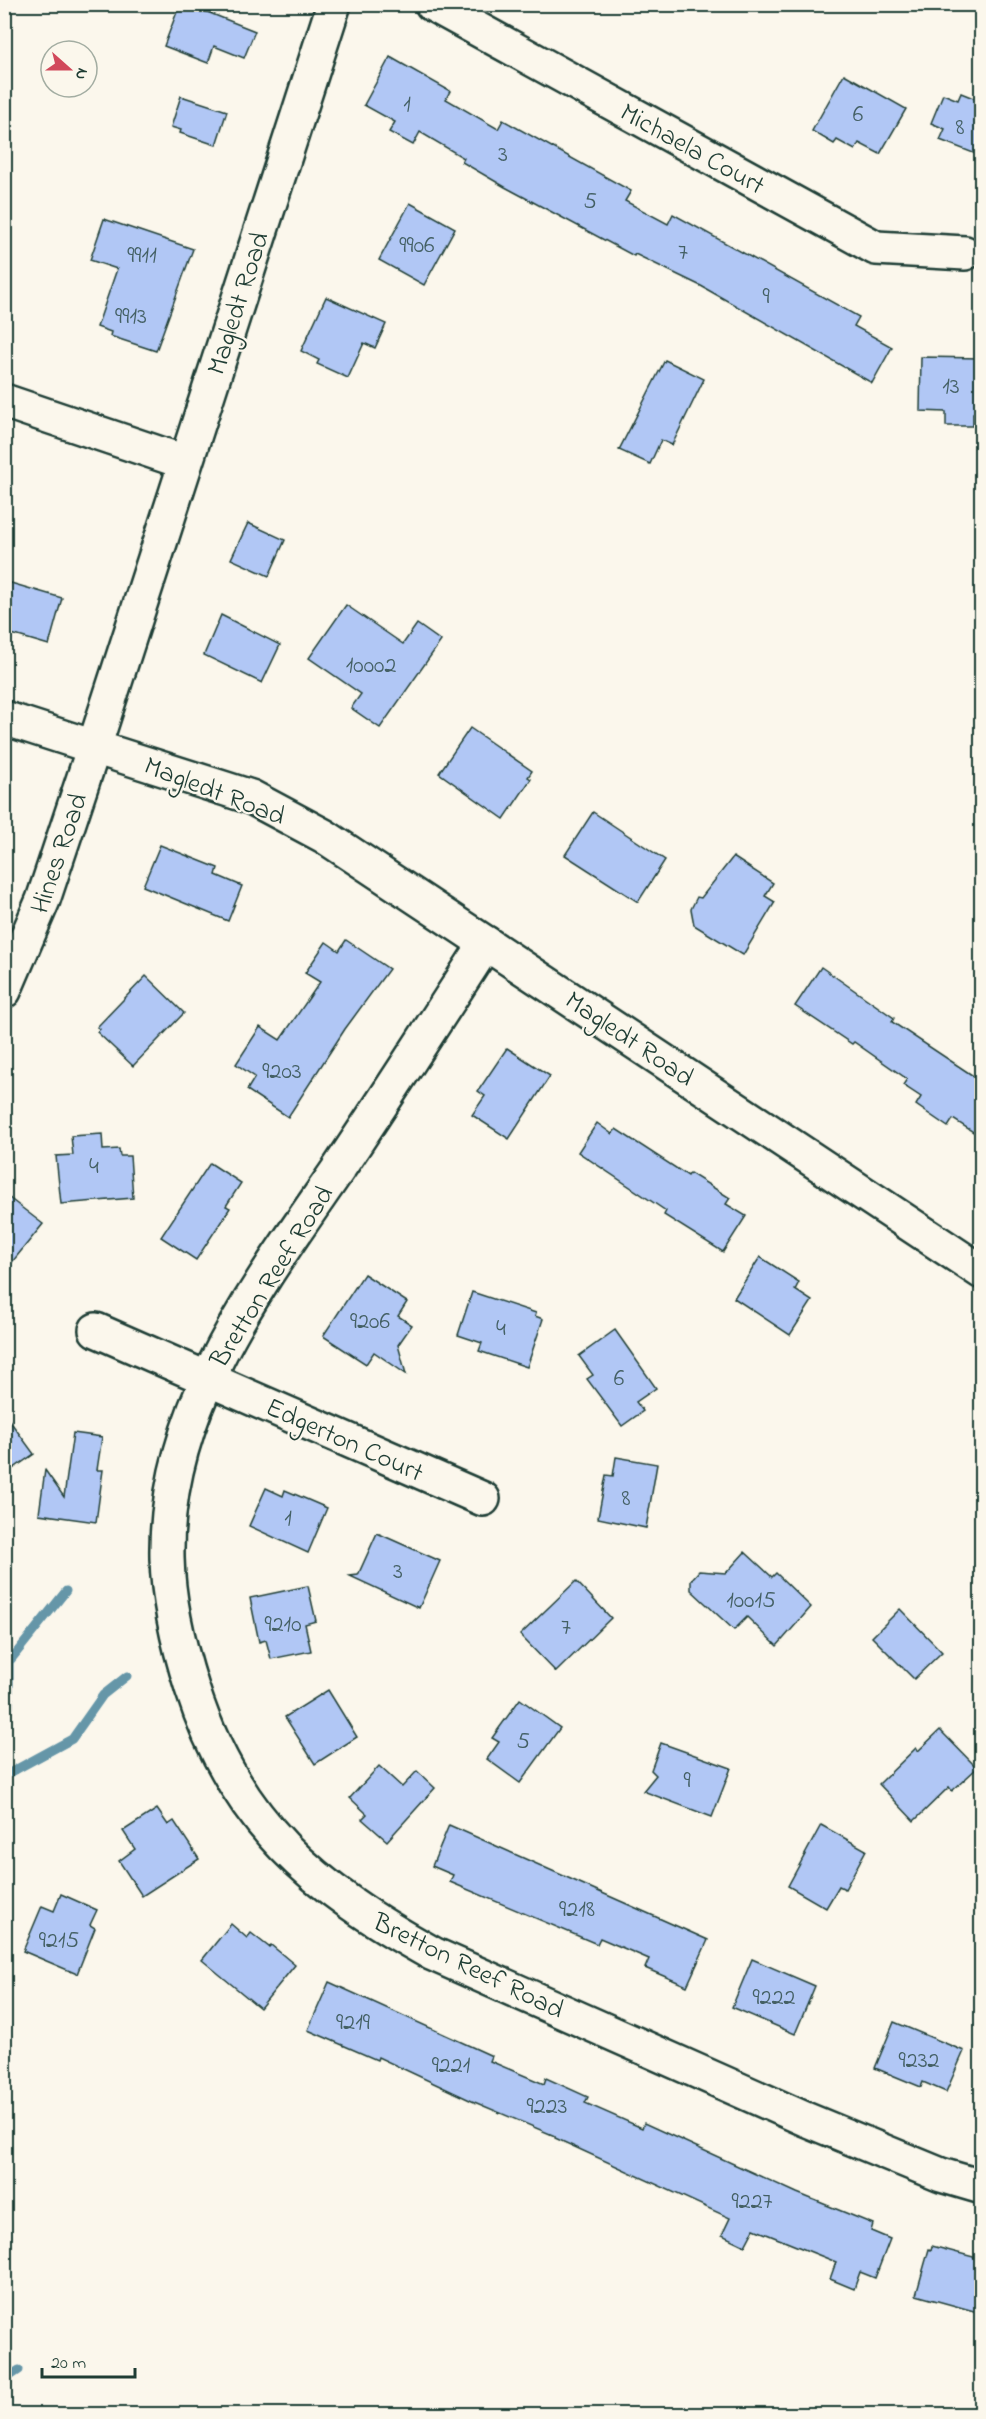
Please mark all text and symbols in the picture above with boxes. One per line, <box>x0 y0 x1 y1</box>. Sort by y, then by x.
north arrow <box>39 39 99 99</box>
text: N <box>68 64 94 83</box>
house number: 1 <box>403 88 411 123</box>
street label: Michaela Court <box>612 94 771 206</box>
house number: 6 <box>853 98 864 133</box>
house number: 8 <box>956 111 965 146</box>
house number: 3 <box>498 138 508 173</box>
house number: 5 <box>583 185 597 220</box>
street label: Magledt Road <box>198 227 281 380</box>
house number: 9906 <box>399 229 435 264</box>
house number: 7 <box>678 236 688 271</box>
house number: 9911 <box>127 239 157 274</box>
house number: 9 <box>762 280 770 315</box>
house number: 9913 <box>115 300 147 335</box>
house number: 13 <box>942 370 960 405</box>
house number: 10002 <box>346 649 396 684</box>
street label: Magledt Road <box>138 748 290 837</box>
street label: Hines Road <box>22 788 99 919</box>
street label: Magledt Road <box>556 982 701 1098</box>
house number: 9203 <box>262 1055 302 1090</box>
house number: 4 <box>89 1150 99 1185</box>
street label: Bretton Reef Road <box>201 1179 345 1377</box>
house number: 9206 <box>350 1305 390 1340</box>
house number: 4 <box>496 1312 506 1347</box>
house number: 6 <box>614 1362 625 1397</box>
street label: Edgerton Court <box>259 1389 429 1493</box>
house number: 8 <box>622 1482 631 1517</box>
house number: 1 <box>284 1502 292 1537</box>
house number: 3 <box>393 1555 403 1590</box>
house number: 10015 <box>726 1584 776 1619</box>
house number: 9210 <box>264 1608 302 1643</box>
house number: 7 <box>561 1611 571 1646</box>
house number: 5 <box>516 1725 530 1760</box>
house number: 9 <box>683 1764 691 1799</box>
house number: 9218 <box>559 1893 595 1928</box>
street label: Bretton Reef Road <box>365 1904 570 2030</box>
house number: 9215 <box>39 1924 80 1959</box>
house number: 9222 <box>752 1981 796 2016</box>
house number: 9219 <box>336 2006 371 2041</box>
house number: 9232 <box>899 2044 940 2079</box>
house number: 9221 <box>432 2049 471 2084</box>
house number: 9223 <box>527 2090 568 2125</box>
house number: 9227 <box>732 2185 773 2220</box>
scale bar <box>42 2341 135 2379</box>
text: 20 m <box>51 2351 86 2377</box>

